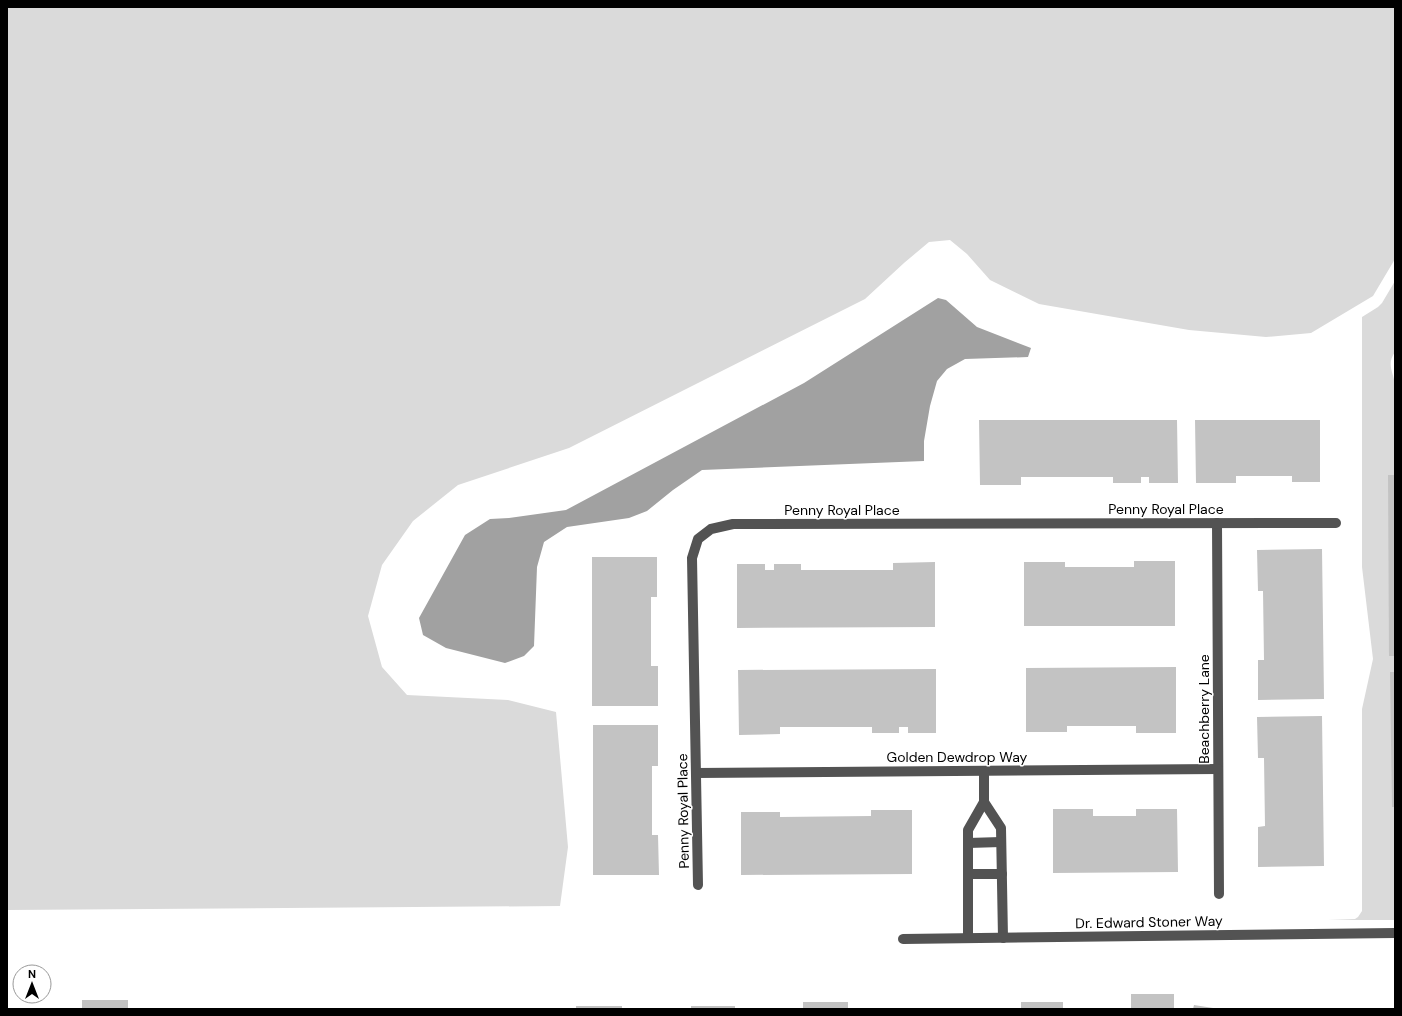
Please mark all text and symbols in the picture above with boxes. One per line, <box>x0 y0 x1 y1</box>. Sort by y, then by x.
street label: Penny Royal Place <box>1108 500 1224 518</box>
street label: Penny Royal Place <box>784 501 900 519</box>
street label: Beachberry Lane <box>1195 654 1213 764</box>
street label: Golden Dewdrop Way <box>887 748 1028 766</box>
street label: Penny Royal Place <box>673 753 693 869</box>
street label: Dr. Edward Stoner Way <box>1075 912 1223 932</box>
north arrow <box>12 964 52 1004</box>
text: N <box>28 967 36 981</box>

